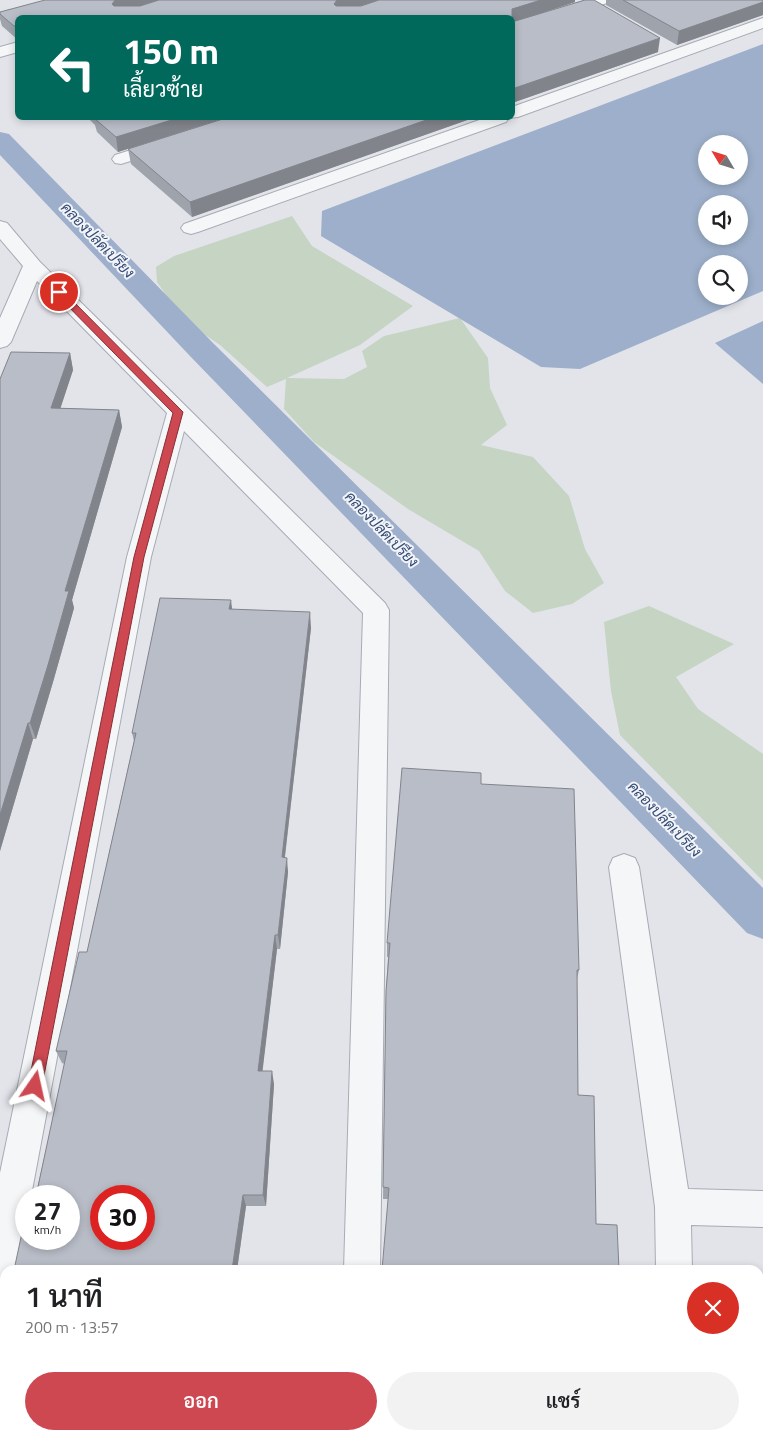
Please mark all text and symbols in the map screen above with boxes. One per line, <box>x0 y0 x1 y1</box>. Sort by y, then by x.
text: 150 m <box>123 24 219 78</box>
icon: left <box>40 35 105 100</box>
text: เลี้ยวซ้าย <box>123 72 203 106</box>
north arrow <box>698 135 748 185</box>
map controls <box>698 135 748 305</box>
button: sound <box>698 195 748 245</box>
water label: คลองปลัดเปรียง <box>56 197 140 283</box>
button: search <box>698 255 748 305</box>
pin <box>38 271 80 313</box>
icon: arrive <box>45 278 73 306</box>
water label: คลองปลัดเปรียง <box>340 486 424 572</box>
water label: คลองปลัดเปรียง <box>623 776 707 862</box>
position arrow <box>8 1059 60 1111</box>
speed limit sign: 30 <box>90 1185 155 1250</box>
text: 27 <box>33 1192 62 1230</box>
text: km/h <box>34 1220 61 1239</box>
text: 1 นาที <box>25 1273 103 1319</box>
button: close <box>687 1282 739 1334</box>
text: 200 m · 13:57 <box>25 1315 119 1339</box>
button: ออก <box>25 1372 377 1430</box>
button: แชร์ <box>387 1372 739 1430</box>

